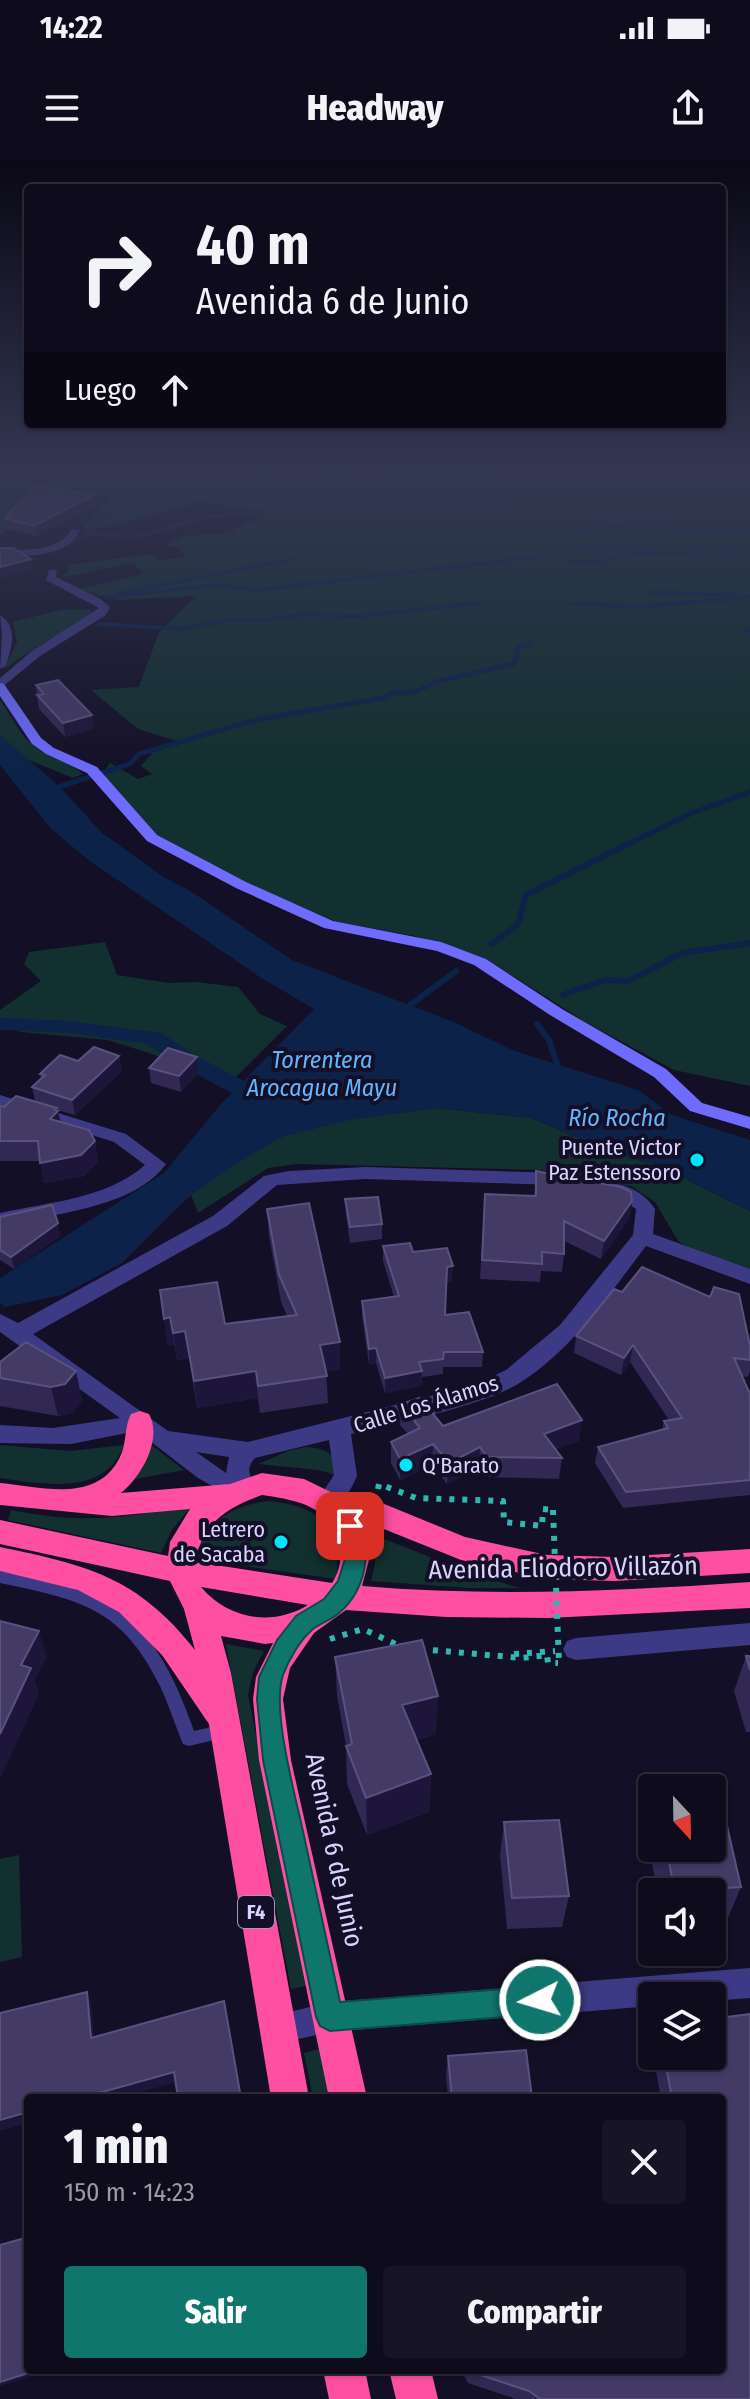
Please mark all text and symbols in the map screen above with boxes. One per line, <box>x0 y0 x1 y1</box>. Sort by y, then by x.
text: 14:22 <box>40 10 103 46</box>
icon: menu <box>40 86 84 130</box>
text: Headway <box>307 86 443 130</box>
icon: share <box>666 86 710 130</box>
text: 40 m <box>196 212 310 279</box>
icon: right <box>64 216 168 320</box>
text: Avenida 6 de Junio <box>196 280 470 324</box>
icon: ahead <box>153 368 197 412</box>
text: Luego <box>64 372 137 408</box>
water label: Torrentera Arocagua Mayu <box>246 1046 397 1102</box>
water label: Río Rocha <box>568 1104 666 1132</box>
place label: Puente Victor Paz Estenssoro <box>548 1134 681 1186</box>
marker: Puente Victor Paz Estenssoro <box>688 1151 706 1169</box>
street label: Calle Los Álamos <box>350 1369 502 1439</box>
place label: Q'Barato <box>422 1452 499 1479</box>
marker: Q'Barato <box>397 1456 415 1474</box>
pin <box>316 1492 384 1560</box>
icon: arrive <box>328 1504 372 1548</box>
place label: Letrero de Sacaba <box>173 1516 265 1568</box>
marker: Letrero de Sacaba <box>272 1533 290 1551</box>
street label: Avenida Eliodoro Villazón <box>428 1550 698 1586</box>
street label: Avenida 6 de Junio <box>298 1750 370 1950</box>
north arrow <box>638 1774 726 1862</box>
map controls <box>638 1774 726 2070</box>
button: sound <box>638 1878 726 1966</box>
road number: F4 <box>238 1896 274 1928</box>
position arrow <box>498 1958 582 2042</box>
button: layers <box>638 1982 726 2070</box>
text: 1 min <box>64 2118 168 2176</box>
button: close <box>602 2120 686 2204</box>
text: 150 m · 14:23 <box>64 2177 195 2208</box>
button: Salir <box>64 2266 367 2358</box>
button: Compartir <box>383 2266 686 2358</box>

